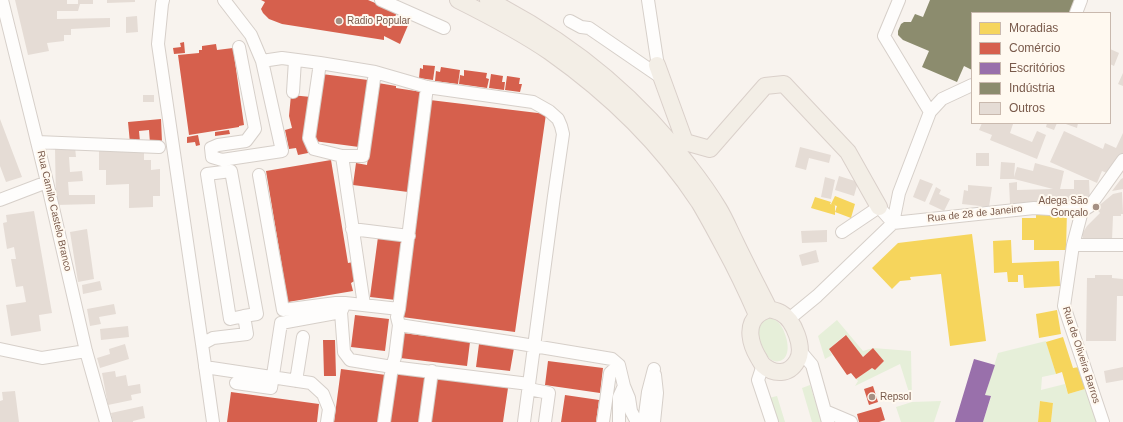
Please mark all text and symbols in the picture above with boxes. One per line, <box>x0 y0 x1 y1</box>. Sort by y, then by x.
legend <box>971 12 1111 124</box>
place label: Radio Popular <box>347 15 410 27</box>
marker: Radio Popular <box>334 16 344 26</box>
text: Moradias <box>1009 21 1058 35</box>
text: Comércio <box>1009 41 1060 55</box>
text: Escritórios <box>1009 61 1065 75</box>
text: Indústria <box>1009 81 1055 95</box>
text: Outros <box>1009 101 1045 115</box>
street label: Rua Camilo Castelo Branco <box>34 150 74 272</box>
place label: Adega São Gonçalo <box>1039 195 1088 218</box>
marker: Adega São Gonçalo <box>1091 202 1101 212</box>
street label: Rua de 28 de Janeiro <box>927 203 1023 225</box>
street label: Rua de Oliveira Barros <box>1060 305 1102 405</box>
place label: Repsol <box>880 391 911 403</box>
marker: Repsol <box>867 392 877 402</box>

